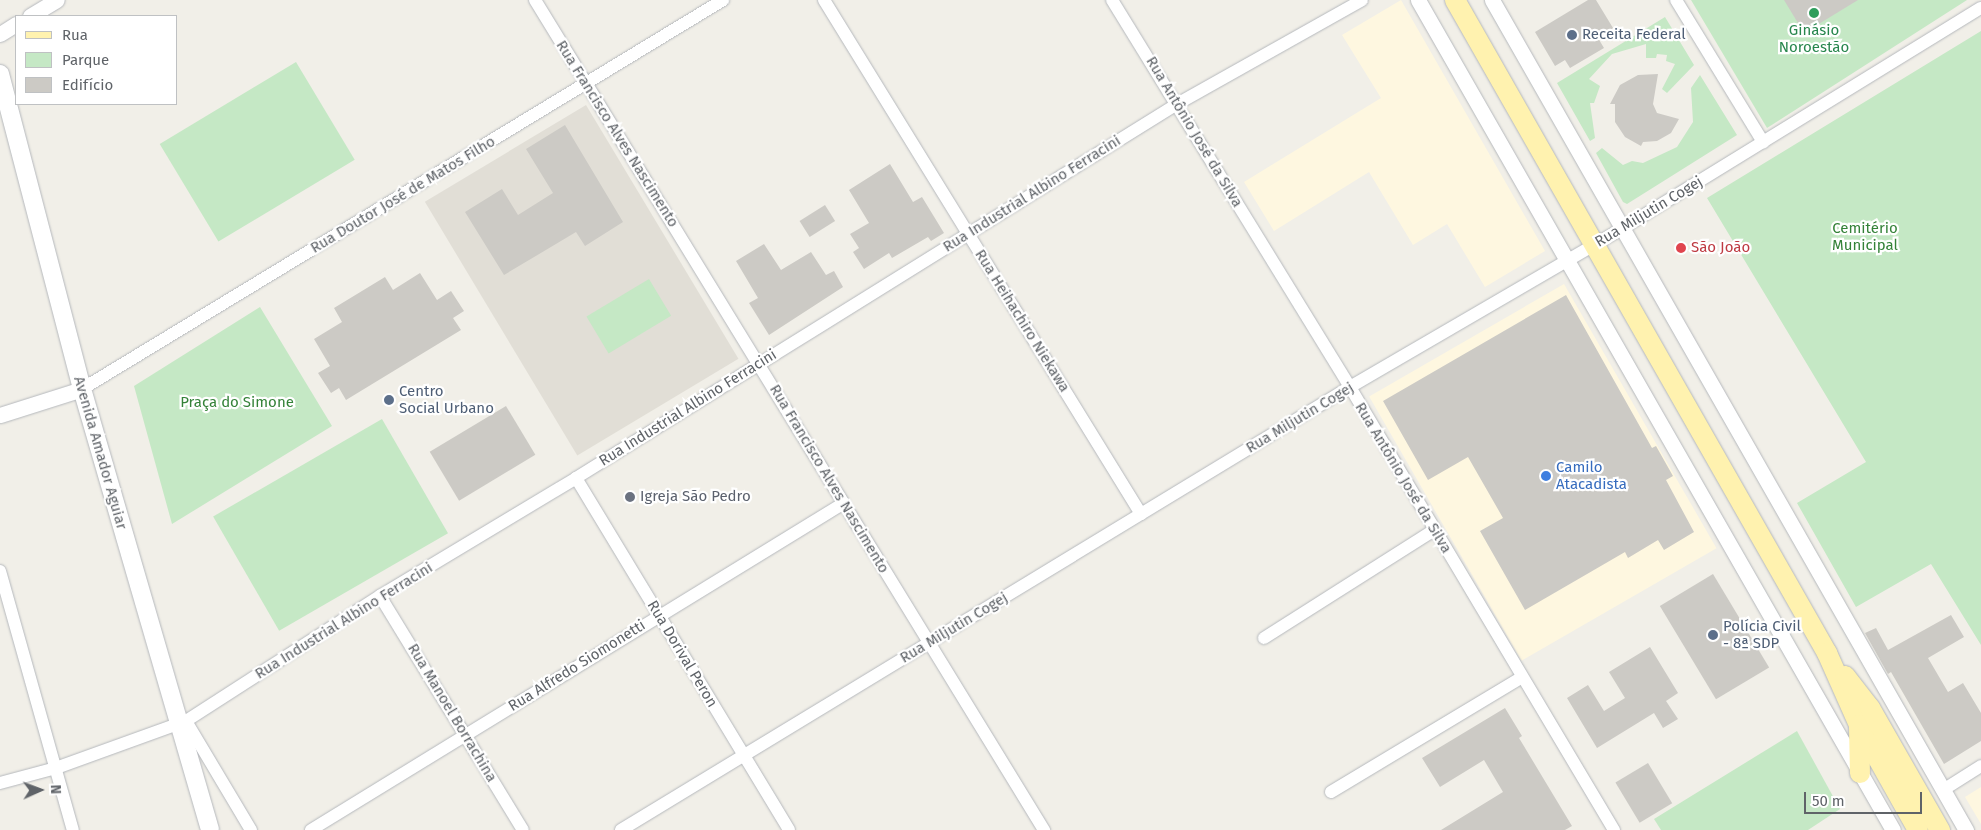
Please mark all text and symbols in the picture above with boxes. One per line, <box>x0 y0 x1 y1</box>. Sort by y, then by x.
marker: Ginásio Noroestão <box>1808 7 1820 19</box>
legend <box>15 15 178 105</box>
place label: Ginásio Noroestão <box>1779 21 1849 56</box>
text: Rua <box>62 26 88 44</box>
place label: Receita Federal <box>1582 26 1686 44</box>
marker: Receita Federal <box>1566 29 1578 41</box>
street label: Rua Francisco Alves Nascimento <box>552 37 682 231</box>
text: Parque <box>62 51 109 69</box>
street label: Rua Antônio José da Silva <box>1142 53 1246 211</box>
text: Edifício <box>62 76 113 94</box>
street label: Rua Industrial Albino Ferracini <box>940 132 1124 256</box>
street label: Rua Doutor José de Matos Filho <box>307 133 499 257</box>
street label: Rua Miljutin Cogej <box>1592 173 1706 251</box>
park label: Cemitério Municipal <box>1832 219 1898 254</box>
place label: São João <box>1691 239 1750 257</box>
marker: São João <box>1675 242 1687 254</box>
street label: Rua Heihachiro Niekawa <box>971 246 1073 396</box>
street label: Rua Industrial Albino Ferracini <box>596 346 780 470</box>
street label: Avenida Amador Aguiar <box>70 374 130 532</box>
street label: Rua Miljutin Cogej <box>1243 379 1357 457</box>
street label: Rua Francisco Alves Nascimento <box>765 381 893 577</box>
place label: Centro Social Urbano <box>399 382 494 417</box>
park label: Praça do Simone <box>180 394 294 412</box>
marker: Centro Social Urbano <box>383 394 395 406</box>
street label: Rua Antônio José da Silva <box>1351 399 1455 557</box>
place label: Camilo Atacadista <box>1556 458 1627 493</box>
marker: Camilo Atacadista <box>1540 470 1552 482</box>
place label: Igreja São Pedro <box>640 488 751 506</box>
marker: Igreja São Pedro <box>624 491 636 503</box>
street label: Rua Industrial Albino Ferracini <box>252 559 436 683</box>
street label: Rua Miljutin Cogej <box>897 589 1011 667</box>
street label: Rua Dorival Peron <box>643 597 721 711</box>
street label: Rua Alfredo Siomonetti <box>505 617 649 715</box>
place label: Polícia Civil - 8ª SDP <box>1723 617 1801 652</box>
marker: Polícia Civil - 8ª SDP <box>1707 629 1719 641</box>
street label: Rua Manoel Borrachina <box>404 641 500 785</box>
north arrow <box>15 765 65 815</box>
scale bar <box>1806 782 1924 814</box>
text: N <box>47 785 64 794</box>
text: 50 m <box>1812 792 1845 810</box>

